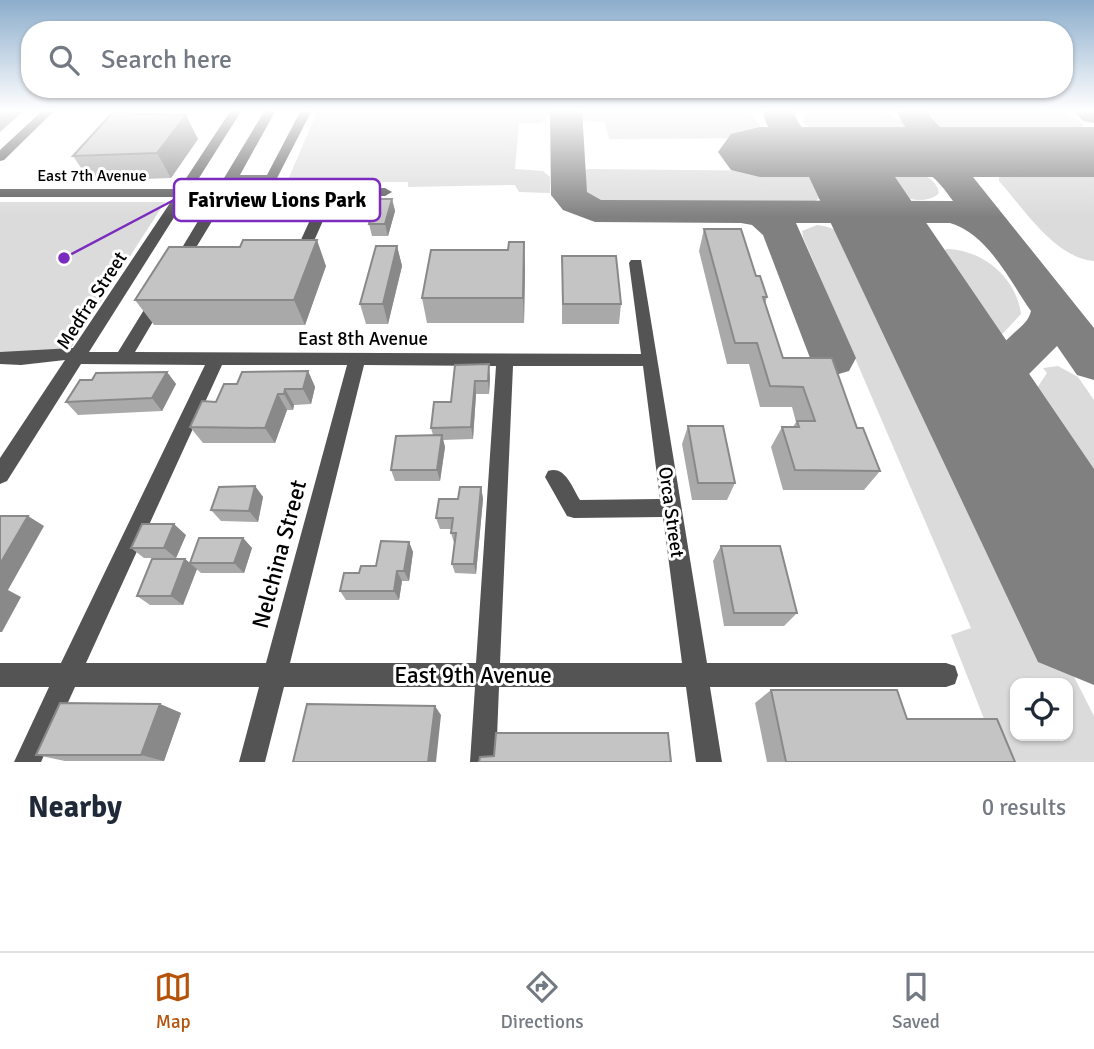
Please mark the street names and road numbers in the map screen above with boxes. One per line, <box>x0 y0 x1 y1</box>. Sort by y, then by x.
street label: East 7th Avenue <box>37 166 147 186</box>
street label: Medfra Street <box>51 247 133 354</box>
street label: East 8th Avenue <box>298 327 428 351</box>
street label: Orca Street <box>653 465 689 559</box>
street label: Nelchina Street <box>246 477 313 632</box>
street label: East 9th Avenue <box>394 661 552 690</box>

